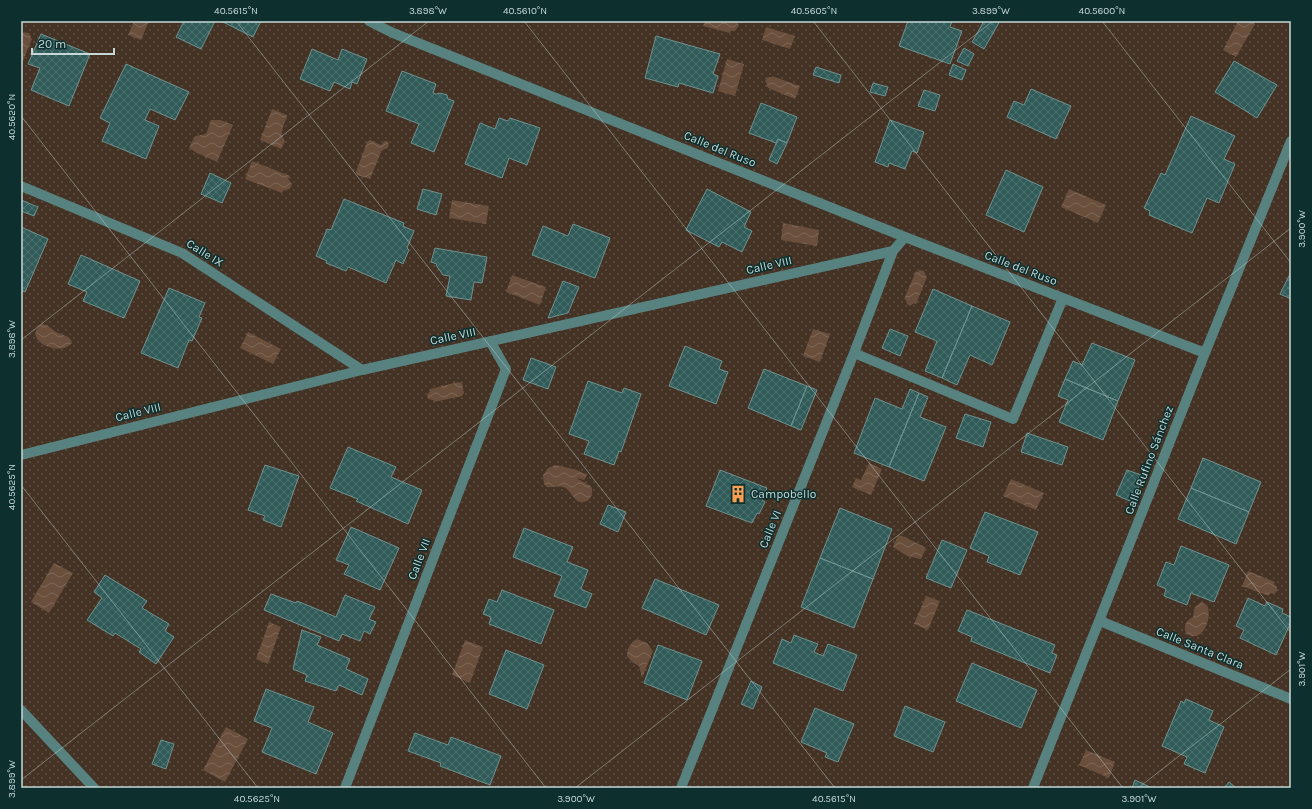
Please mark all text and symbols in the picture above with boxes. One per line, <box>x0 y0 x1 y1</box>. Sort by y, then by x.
text: 40.5615°N <box>214 5 258 17</box>
text: 3.898°W <box>409 5 447 17</box>
text: 40.5610°N <box>503 5 547 17</box>
text: 40.5605°N <box>791 5 837 17</box>
text: 3.899°W <box>972 5 1010 17</box>
text: 40.5600°N <box>1079 5 1125 17</box>
scale bar <box>32 30 114 56</box>
text: 20 m <box>38 37 66 51</box>
text: 40.5620°N <box>6 94 18 140</box>
street label: Calle del Ruso <box>682 128 758 170</box>
text: 3.900°W <box>1296 210 1308 248</box>
street label: Calle IX <box>184 236 226 270</box>
street label: Calle del Ruso <box>983 248 1059 288</box>
street label: Calle VIII <box>745 253 793 277</box>
text: 3.898°W <box>6 320 18 358</box>
street label: Calle VIII <box>429 324 477 348</box>
street label: Calle VIII <box>114 400 162 424</box>
street label: Calle Rufino Sánchez <box>1122 404 1176 516</box>
text: 40.5625°N <box>6 464 18 510</box>
building icon: Campobello <box>728 484 748 504</box>
place label: Campobello <box>751 487 816 501</box>
street label: Calle VI <box>756 508 784 550</box>
street label: Calle VII <box>405 536 433 582</box>
street label: Calle Santa Clara <box>1154 624 1246 672</box>
text: 3.901°W <box>1296 651 1308 687</box>
text: 3.899°W <box>6 760 18 798</box>
text: 40.5625°N <box>234 793 280 805</box>
text: 3.900°W <box>557 793 595 805</box>
text: 40.5615°N <box>812 793 856 805</box>
text: 3.901°W <box>1121 793 1157 805</box>

